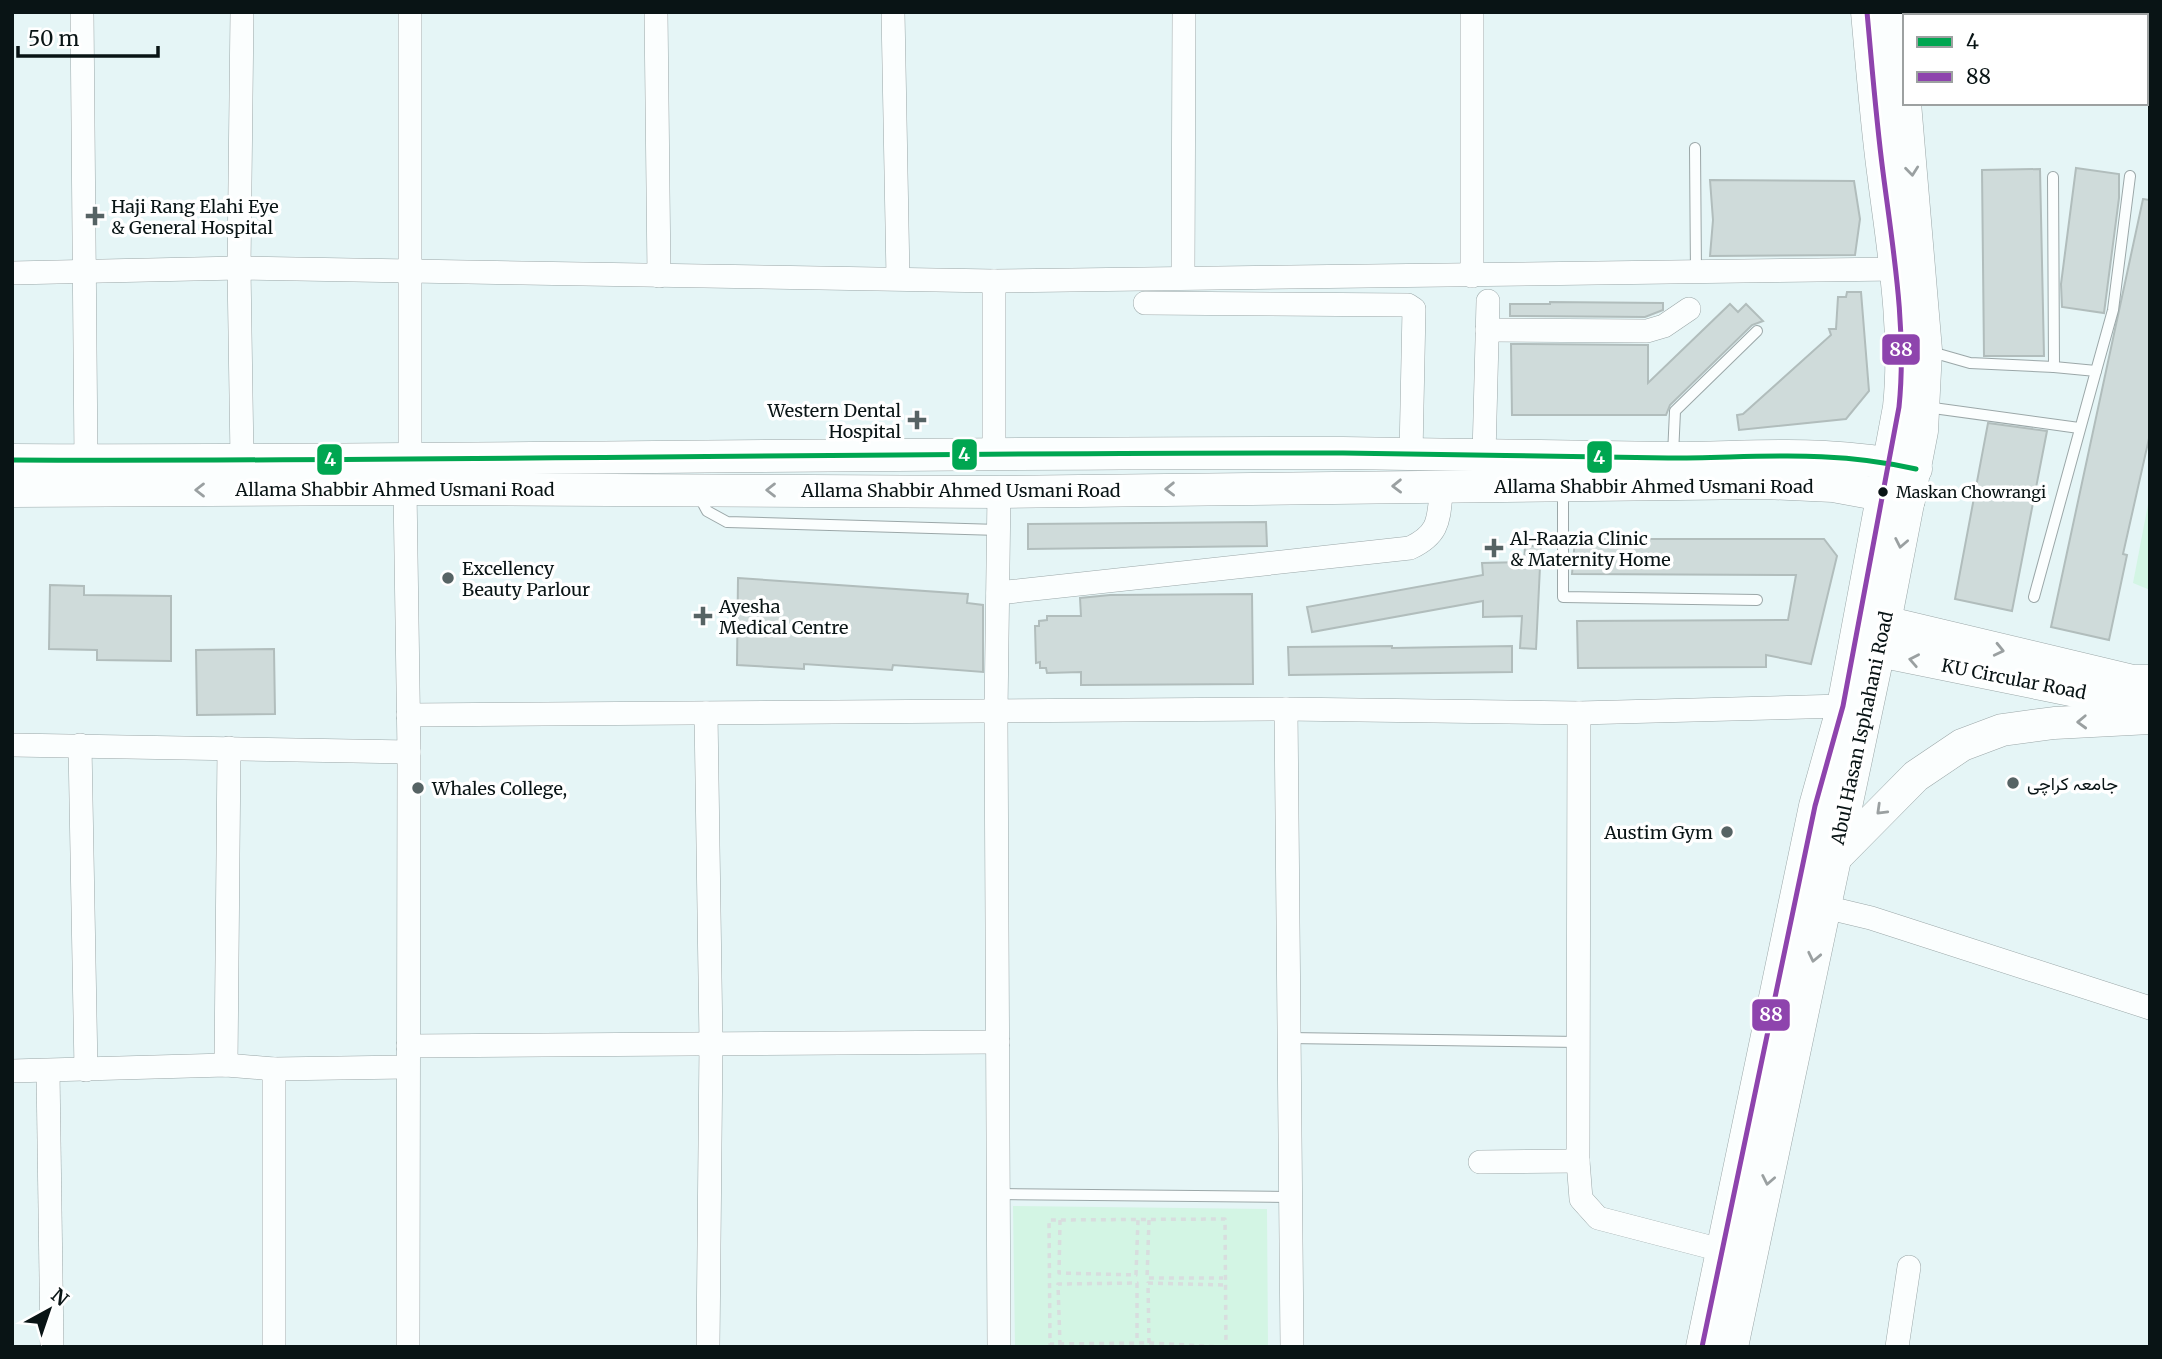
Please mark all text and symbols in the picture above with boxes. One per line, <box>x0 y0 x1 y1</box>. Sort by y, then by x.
scale bar <box>18 14 158 58</box>
legend <box>1903 14 2148 105</box>
text: 50 m <box>28 25 79 52</box>
text: 4 <box>1966 28 1979 55</box>
text: 88 <box>1966 63 1991 90</box>
one-way arrow <box>1904 165 1919 177</box>
place label: Haji Rang Elahi Eye & General Hospital <box>111 195 279 239</box>
marker: Haji Rang Elahi Eye & General Hospital <box>85 206 105 226</box>
line badge: 88 <box>1881 333 1921 366</box>
text: 88 <box>1889 337 1913 361</box>
place label: Western Dental Hospital <box>767 399 901 443</box>
marker: Western Dental Hospital <box>907 410 927 430</box>
line badge: 4 <box>951 438 978 471</box>
line badge: 4 <box>1586 440 1613 474</box>
text: 4 <box>958 442 970 466</box>
line badge: 4 <box>316 443 343 476</box>
text: 4 <box>1593 445 1605 469</box>
text: 4 <box>324 447 336 471</box>
street label: Allama Shabbir Ahmed Usmani Road <box>1493 475 1814 498</box>
street label: Allama Shabbir Ahmed Usmani Road <box>234 478 555 501</box>
one-way arrow <box>1392 478 1403 493</box>
street label: Allama Shabbir Ahmed Usmani Road <box>800 479 1121 502</box>
one-way arrow <box>195 482 205 498</box>
one-way arrow <box>765 482 776 498</box>
one-way arrow <box>1164 482 1175 497</box>
place label: Maskan Chowrangi <box>1896 482 2046 502</box>
marker: Maskan Chowrangi <box>1876 485 1890 499</box>
place label: Al-Raazia Clinic & Maternity Home <box>1509 527 1671 571</box>
one-way arrow <box>1894 537 1909 549</box>
marker: Al-Raazia Clinic & Maternity Home <box>1484 538 1504 558</box>
place label: Excellency Beauty Parlour <box>462 557 590 601</box>
marker: Excellency Beauty Parlour <box>440 570 456 586</box>
place label: Ayesha Medical Centre <box>718 595 848 639</box>
marker: Ayesha Medical Centre <box>693 606 713 626</box>
street label: Abul Hasan Isphahani Road <box>1826 609 1898 848</box>
one-way arrow <box>1993 641 2005 656</box>
one-way arrow <box>1908 653 1920 668</box>
street label: KU Circular Road <box>1940 654 2089 704</box>
one-way arrow <box>2076 715 2087 730</box>
place label: جامعہ کراچی <box>2027 772 2118 796</box>
marker: جامعہ کراچی <box>2005 775 2021 791</box>
place label: Whales College, <box>431 777 567 800</box>
marker: Whales College, <box>410 780 426 796</box>
one-way arrow <box>1876 802 1889 815</box>
place label: Austim Gym <box>1603 821 1713 844</box>
marker: Austim Gym <box>1719 824 1735 840</box>
one-way arrow <box>1808 951 1823 963</box>
line badge: 88 <box>1751 998 1791 1032</box>
text: 88 <box>1759 1002 1783 1026</box>
one-way arrow <box>1761 1174 1776 1186</box>
north arrow <box>14 1275 84 1345</box>
text: N <box>46 1283 73 1311</box>

